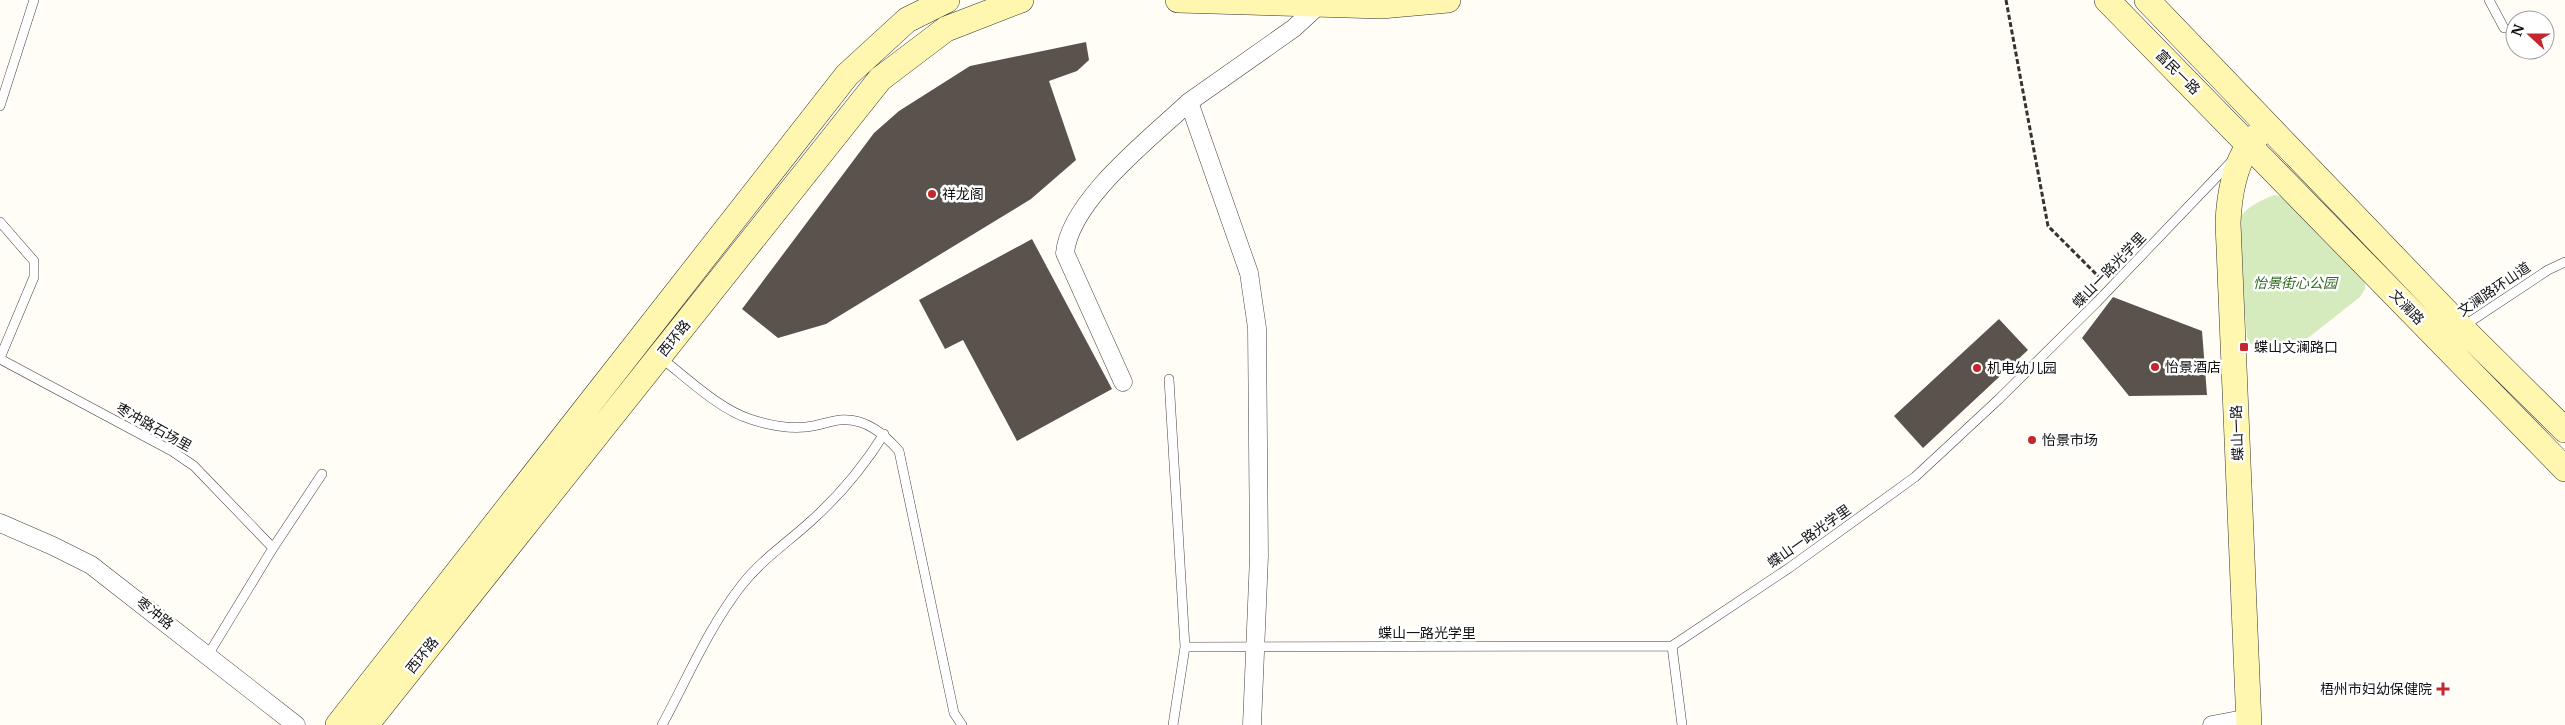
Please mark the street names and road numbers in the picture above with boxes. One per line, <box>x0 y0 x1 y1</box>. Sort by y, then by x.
street label: 富民一路 <box>2152 46 2204 98</box>
street label: 蝶山一路光学里 <box>2068 229 2150 311</box>
street label: 文澜路环山道 <box>2454 258 2534 320</box>
street label: 文澜路 <box>2386 286 2428 328</box>
street label: 西环路 <box>654 316 694 360</box>
street label: 枣冲路石场里 <box>113 399 195 455</box>
street label: 蝶山一路 <box>2227 405 2247 461</box>
street label: 蝶山一路光学里 <box>1764 501 1854 571</box>
street label: 枣冲路 <box>133 593 177 633</box>
street label: 蝶山一路光学里 <box>1378 624 1476 642</box>
street label: 西环路 <box>402 633 442 677</box>

